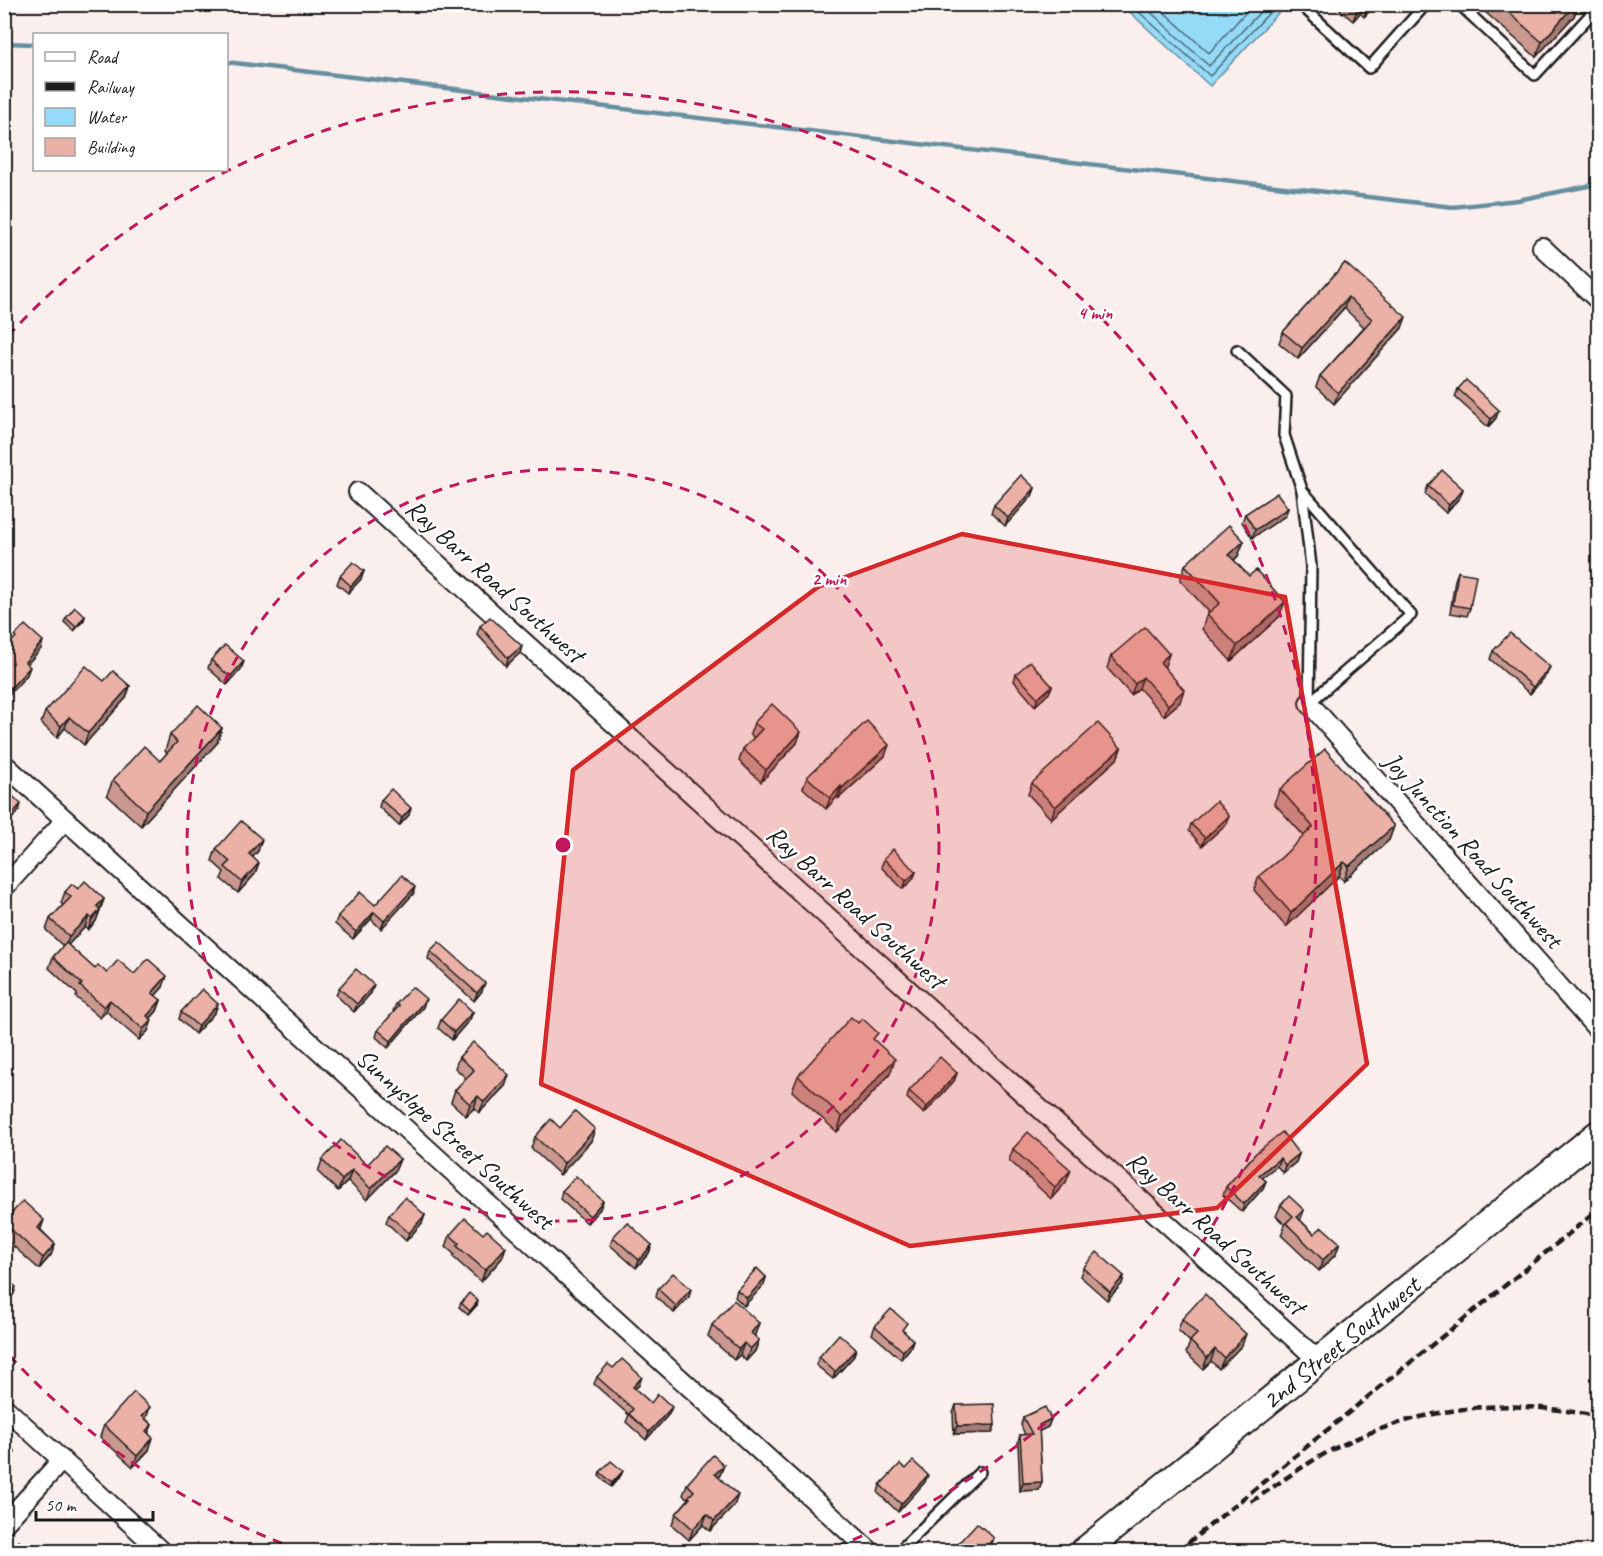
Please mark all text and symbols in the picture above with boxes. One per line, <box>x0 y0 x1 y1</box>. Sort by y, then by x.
legend <box>33 33 228 171</box>
text: Road <box>87 46 120 68</box>
text: Railway <box>87 76 135 98</box>
text: Water <box>87 106 128 128</box>
text: Building <box>87 136 136 158</box>
text: 4 min <box>1078 302 1113 324</box>
street label: Ray Barr Road Southwest <box>399 492 594 672</box>
text: 2 min <box>812 568 847 590</box>
street label: Joy Junction Road Southwest <box>1375 744 1571 957</box>
street label: Ray Barr Road Southwest <box>760 818 955 998</box>
centre of rings <box>553 835 573 855</box>
street label: Sunnyslope Street Southwest <box>349 1041 563 1238</box>
street label: Ray Barr Road Southwest <box>1120 1144 1315 1324</box>
street label: 2nd Street Southwest <box>1255 1268 1429 1417</box>
scale bar <box>36 1484 153 1522</box>
text: 50 m <box>45 1494 78 1516</box>

